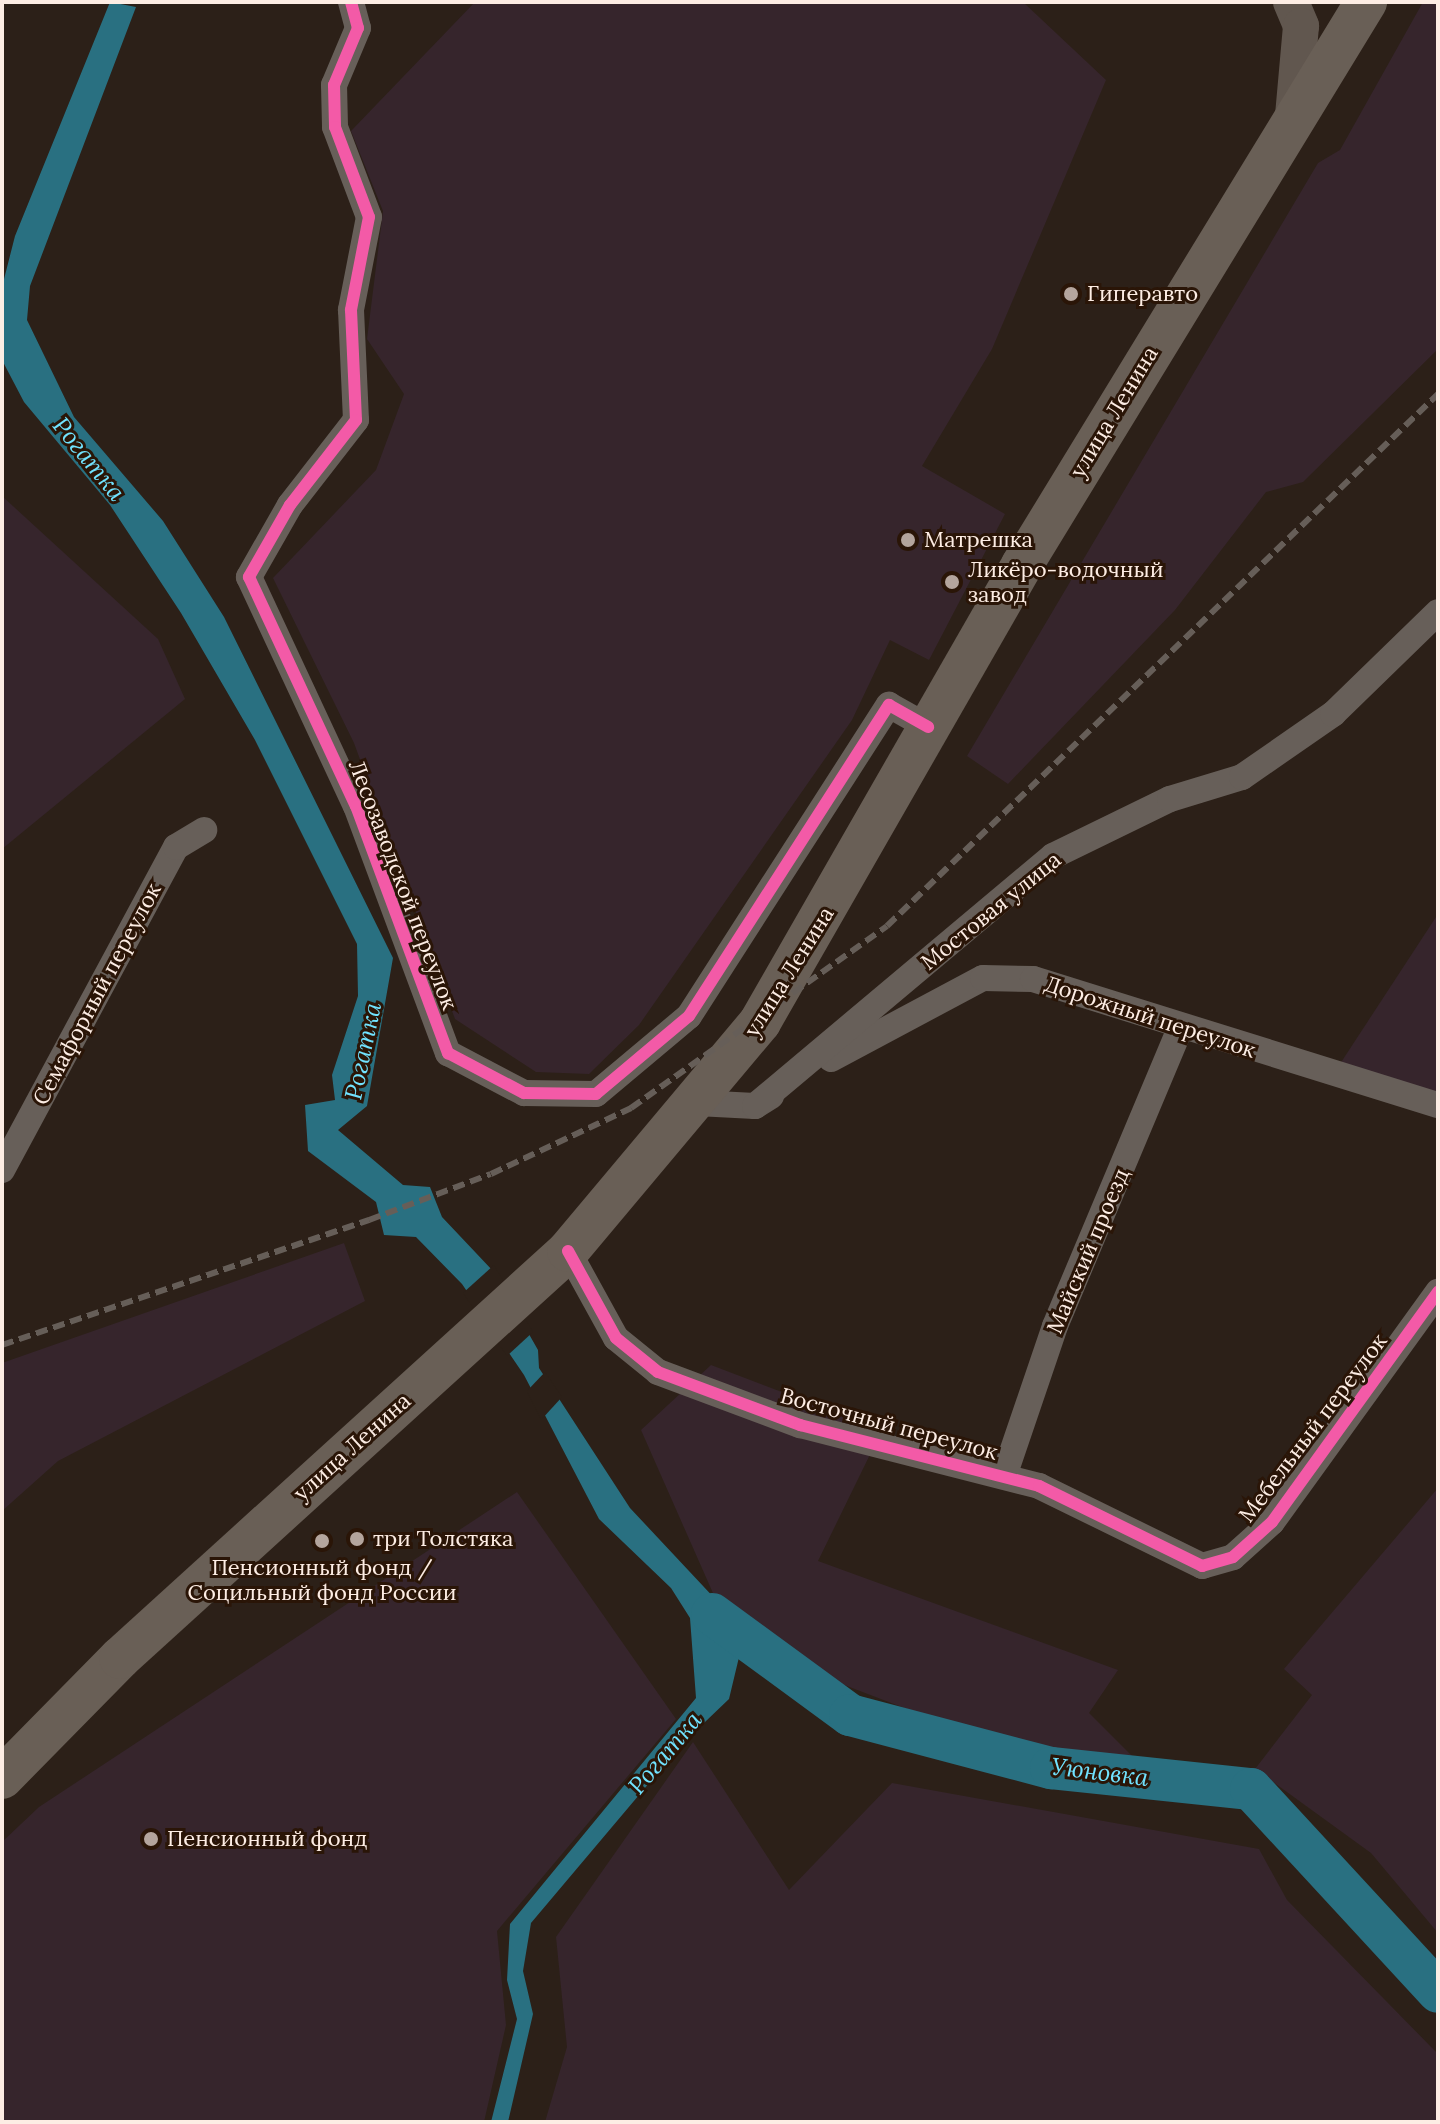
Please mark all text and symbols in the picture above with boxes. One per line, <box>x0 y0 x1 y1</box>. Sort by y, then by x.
place label: Гиперавто <box>1087 281 1198 307</box>
marker: Гиперавто <box>1062 285 1080 303</box>
street label: улица Ленина <box>1064 342 1164 482</box>
water label: Рогатка <box>47 412 131 506</box>
place label: Матрешка <box>924 527 1033 553</box>
marker: Матрешка <box>899 531 917 549</box>
place label: Ликёро-водочный завод <box>968 556 1164 608</box>
marker: Ликёро-водочный завод <box>943 573 961 591</box>
street label: Лесозаводской переулок <box>343 756 463 1014</box>
street label: Мостовая улица <box>916 847 1066 975</box>
street label: Семафорный переулок <box>27 879 167 1109</box>
street label: улица Ленина <box>738 902 840 1042</box>
street label: Дорожный переулок <box>1041 970 1259 1064</box>
water label: Рогатка <box>339 1000 387 1102</box>
street label: Майский проезд <box>1041 1164 1135 1338</box>
street label: Мебельный переулок <box>1233 1328 1393 1528</box>
street label: Восточный переулок <box>778 1382 1000 1466</box>
street label: улица Ленина <box>288 1388 416 1506</box>
place label: три Толстяка <box>373 1526 513 1552</box>
marker: три Толстяка <box>348 1530 366 1548</box>
marker: Пенсионный фонд / Социльный фонд России <box>313 1532 331 1550</box>
place label: Пенсионный фонд / Социльный фонд России <box>188 1554 456 1606</box>
water label: Рогатка <box>622 1706 708 1800</box>
water label: Уюновка <box>1050 1752 1150 1792</box>
place label: Пенсионный фонд <box>167 1826 367 1852</box>
marker: Пенсионный фонд <box>142 1830 160 1848</box>

